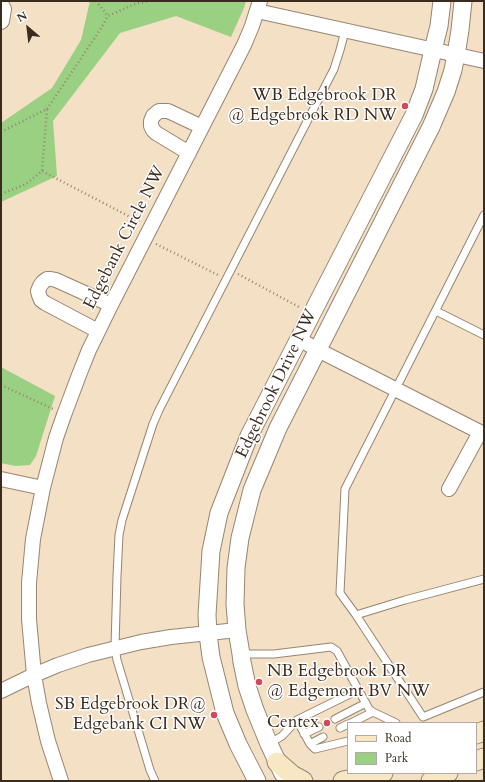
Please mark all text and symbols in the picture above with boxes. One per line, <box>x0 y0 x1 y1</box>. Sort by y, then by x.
north arrow <box>8 8 48 48</box>
text: N <box>14 8 30 26</box>
place label: WB Edgebrook DR @ Edgebrook RD NW <box>228 86 397 126</box>
marker: WB Edgebrook DR @ Edgebrook RD NW <box>400 101 410 111</box>
street label: Edgebank Circle NW <box>80 163 170 313</box>
street label: Edgebrook Drive NW <box>232 306 322 462</box>
place label: NB Edgebrook DR @ Edgemont BV NW <box>267 662 430 702</box>
marker: NB Edgebrook DR @ Edgemont BV NW <box>254 677 264 687</box>
place label: SB Edgebrook DR@ Edgebank CI NW <box>55 695 206 735</box>
marker: SB Edgebrook DR@ Edgebank CI NW <box>209 710 219 720</box>
place label: Centex <box>267 713 319 733</box>
marker: Centex <box>322 718 332 728</box>
legend <box>347 722 477 774</box>
text: Road <box>385 730 411 746</box>
text: Park <box>385 750 408 766</box>

